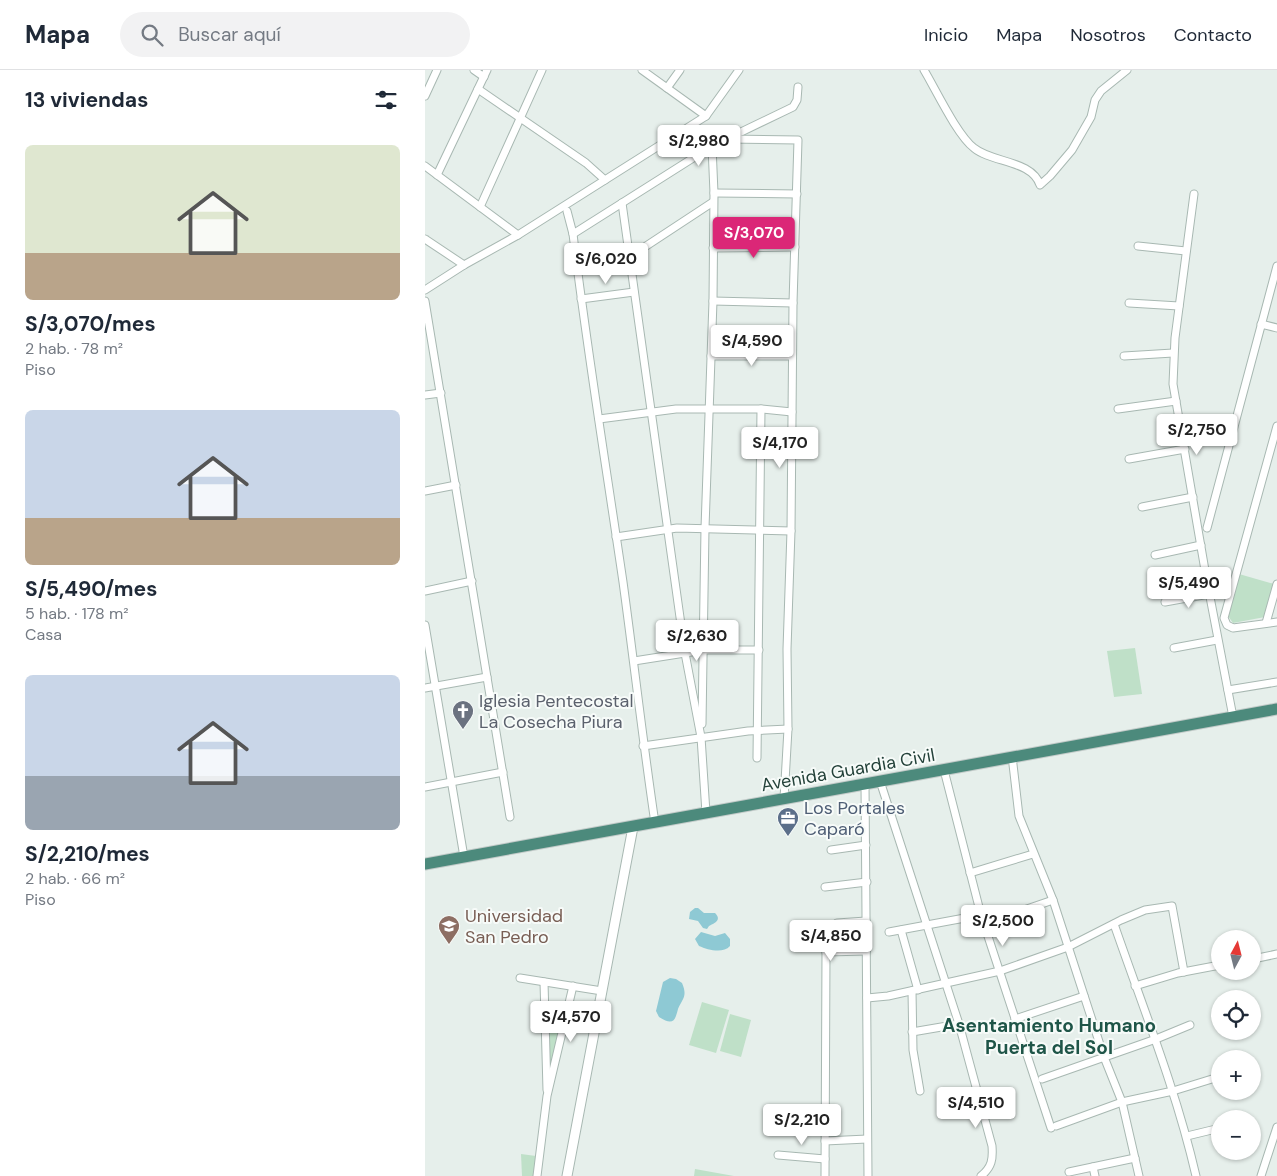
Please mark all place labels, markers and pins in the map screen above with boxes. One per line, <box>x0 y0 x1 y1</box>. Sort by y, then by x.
pin: S/2,980 <box>653 124 745 167</box>
pin: S/3,070 <box>708 216 800 259</box>
pin: S/6,020 <box>560 242 652 285</box>
pin: S/4,590 <box>706 324 798 367</box>
pin: S/2,750 <box>1151 414 1243 456</box>
pin: S/4,170 <box>734 426 826 469</box>
pin: S/5,490 <box>1143 566 1235 609</box>
pin: S/2,630 <box>651 620 743 662</box>
place label: Iglesia Pentecostal La Cosecha Piura <box>479 689 633 734</box>
church icon: Iglesia Pentecostal La Cosecha Piura <box>451 699 475 730</box>
place label: Los Portales Caparó <box>804 796 905 841</box>
office icon: Los Portales Caparó <box>776 806 800 837</box>
place label: Universidad San Pedro <box>465 904 563 949</box>
pin: S/2,500 <box>957 904 1049 947</box>
school or university icon: Universidad San Pedro <box>437 914 461 945</box>
pin: S/4,850 <box>785 920 877 962</box>
pin: S/4,570 <box>525 1000 617 1043</box>
pin: S/4,510 <box>930 1086 1022 1129</box>
pin: S/2,210 <box>756 1104 848 1146</box>

